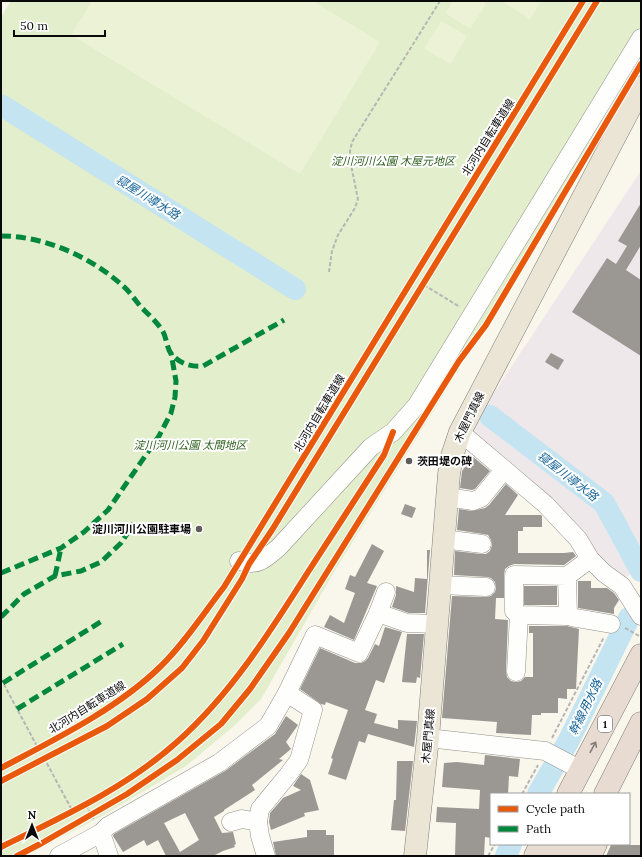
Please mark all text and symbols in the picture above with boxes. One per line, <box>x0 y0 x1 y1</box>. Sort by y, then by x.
scale bar <box>14 12 105 38</box>
text: 50 m <box>20 18 48 33</box>
street label: 北河内自転車道線 <box>459 96 517 178</box>
park label: 淀川河川公園 木屋元地区 <box>331 154 457 168</box>
water label: 寝屋川導水路 <box>113 172 183 223</box>
street label: 北河内自転車道線 <box>290 372 348 454</box>
street label: 木屋門真線 <box>451 389 487 445</box>
park label: 淀川河川公園 太間地区 <box>134 438 248 452</box>
water label: 寝屋川導水路 <box>535 448 602 505</box>
place label: 茨田堤の碑 <box>417 454 472 468</box>
marker: 茨田堤の碑 <box>404 456 414 466</box>
place label: 淀川河川公園駐車場 <box>92 522 191 536</box>
marker: 淀川河川公園駐車場 <box>194 524 204 534</box>
water label: 幹線用水路 <box>565 676 605 737</box>
street label: 北河内自転車道線 <box>46 678 128 736</box>
street label: 木屋門真線 <box>419 708 437 764</box>
road number: 1 <box>598 716 612 732</box>
one-way arrow <box>589 741 597 753</box>
legend <box>490 793 630 845</box>
text: Cycle path <box>526 801 585 816</box>
north arrow <box>12 805 52 845</box>
text: N <box>28 808 37 822</box>
text: Path <box>526 821 551 836</box>

